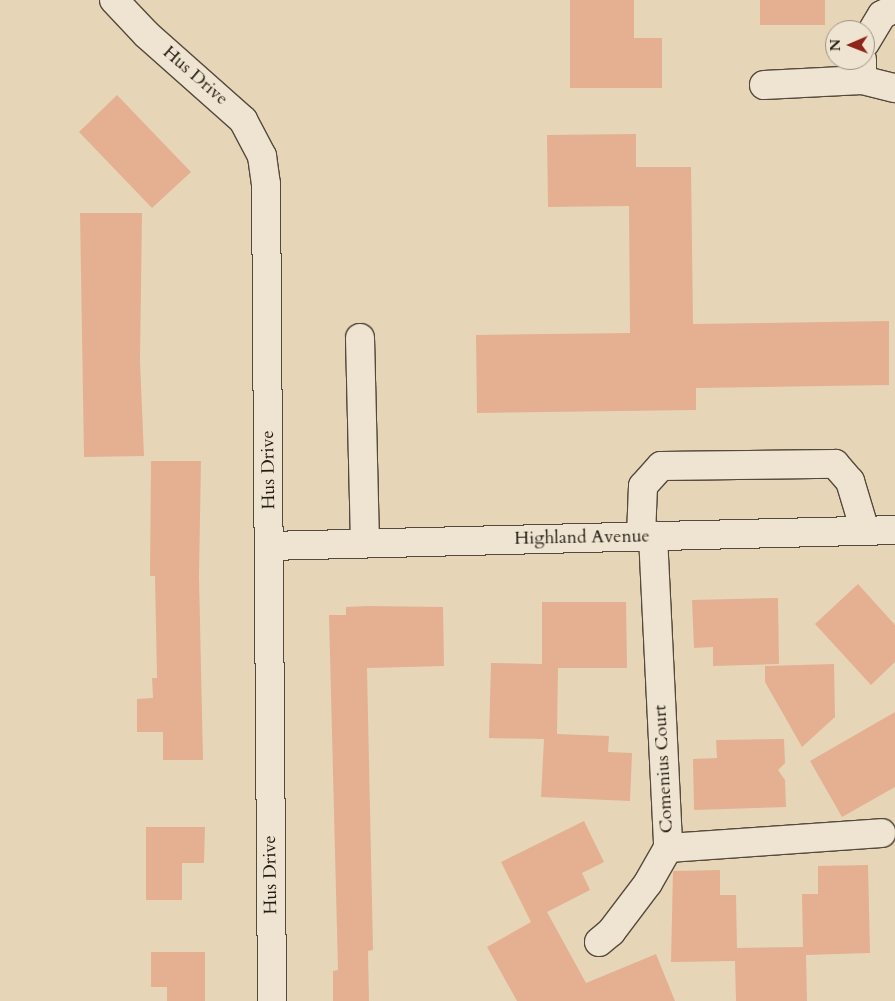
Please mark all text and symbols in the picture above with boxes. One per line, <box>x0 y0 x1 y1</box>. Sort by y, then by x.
north arrow <box>825 20 875 70</box>
text: N <box>826 39 845 51</box>
street label: Hus Drive <box>158 42 232 110</box>
street label: Hus Drive <box>258 430 280 510</box>
street label: Highland Avenue <box>514 526 650 550</box>
street label: Comenius Court <box>650 704 678 834</box>
street label: Hus Drive <box>260 835 282 915</box>

